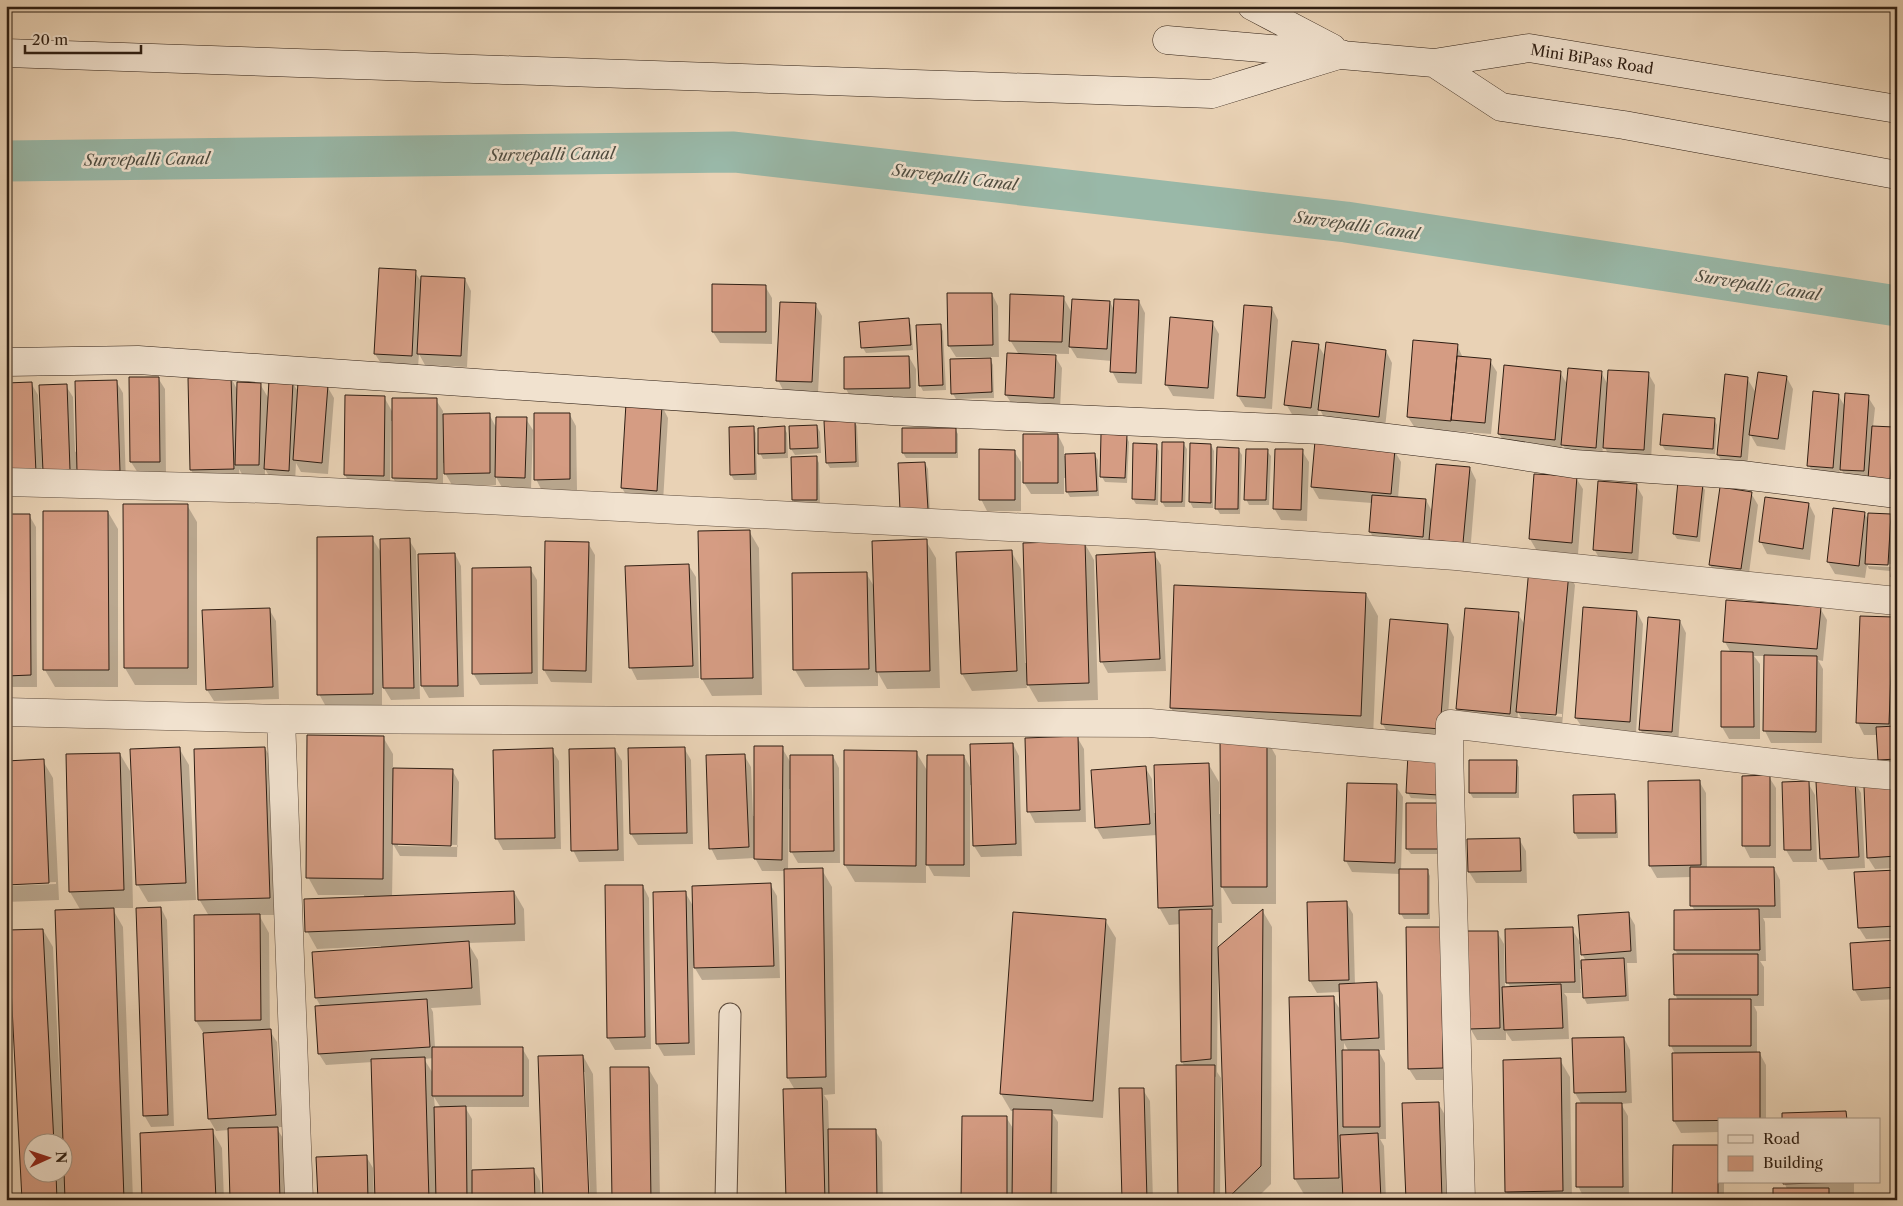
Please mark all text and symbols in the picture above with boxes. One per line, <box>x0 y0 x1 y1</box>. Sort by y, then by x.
scale bar <box>25 22 141 54</box>
text: 20 m <box>32 30 68 49</box>
street label: Mini BiPass Road <box>1529 40 1655 78</box>
water label: Survepalli Canal <box>488 143 617 165</box>
water label: Survepalli Canal <box>83 148 212 170</box>
water label: Survepalli Canal <box>890 159 1021 195</box>
water label: Survepalli Canal <box>1292 206 1423 244</box>
water label: Survepalli Canal <box>1693 265 1824 305</box>
legend <box>1718 1118 1880 1184</box>
text: Road <box>1763 1129 1800 1148</box>
north arrow <box>22 1134 72 1184</box>
text: N <box>52 1151 70 1164</box>
text: Building <box>1763 1153 1823 1172</box>

